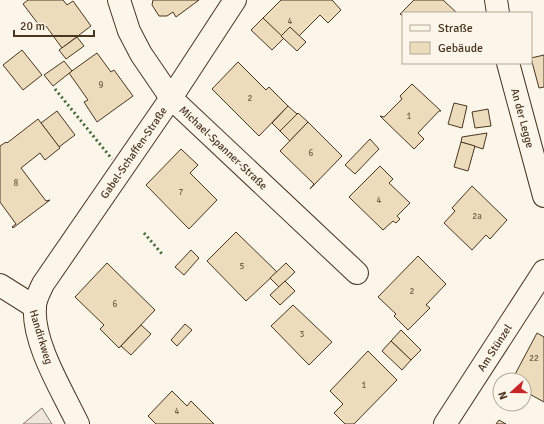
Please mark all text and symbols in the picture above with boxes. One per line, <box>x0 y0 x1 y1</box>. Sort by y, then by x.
scale bar <box>14 12 94 38</box>
legend <box>402 12 532 64</box>
house number: 4 <box>288 16 293 27</box>
text: 20 m <box>20 19 45 34</box>
text: Straße <box>438 21 473 36</box>
text: Gebäude <box>438 41 483 56</box>
house number: 9 <box>99 80 104 91</box>
street label: An der Legge <box>509 87 537 149</box>
house number: 2 <box>248 93 253 104</box>
street label: Michael-Spanner-Straße <box>177 103 270 192</box>
street label: Gabel-Schaffen-Straße <box>97 104 169 201</box>
house number: 1 <box>407 111 412 122</box>
house number: 6 <box>309 148 314 159</box>
house number: 8 <box>14 178 19 189</box>
house number: 7 <box>179 187 184 198</box>
house number: 4 <box>377 195 382 206</box>
house number: 2a <box>472 211 482 222</box>
house number: 5 <box>240 261 245 272</box>
house number: 2 <box>410 286 415 297</box>
house number: 6 <box>113 299 118 310</box>
street label: Handirkweg <box>27 308 56 366</box>
street label: Am Stünzel <box>474 322 514 374</box>
house number: 3 <box>300 329 305 340</box>
house number: 22 <box>529 353 539 364</box>
north arrow <box>492 372 532 412</box>
house number: 1 <box>362 380 367 391</box>
text: N <box>496 390 511 401</box>
house number: 4 <box>175 406 180 417</box>

